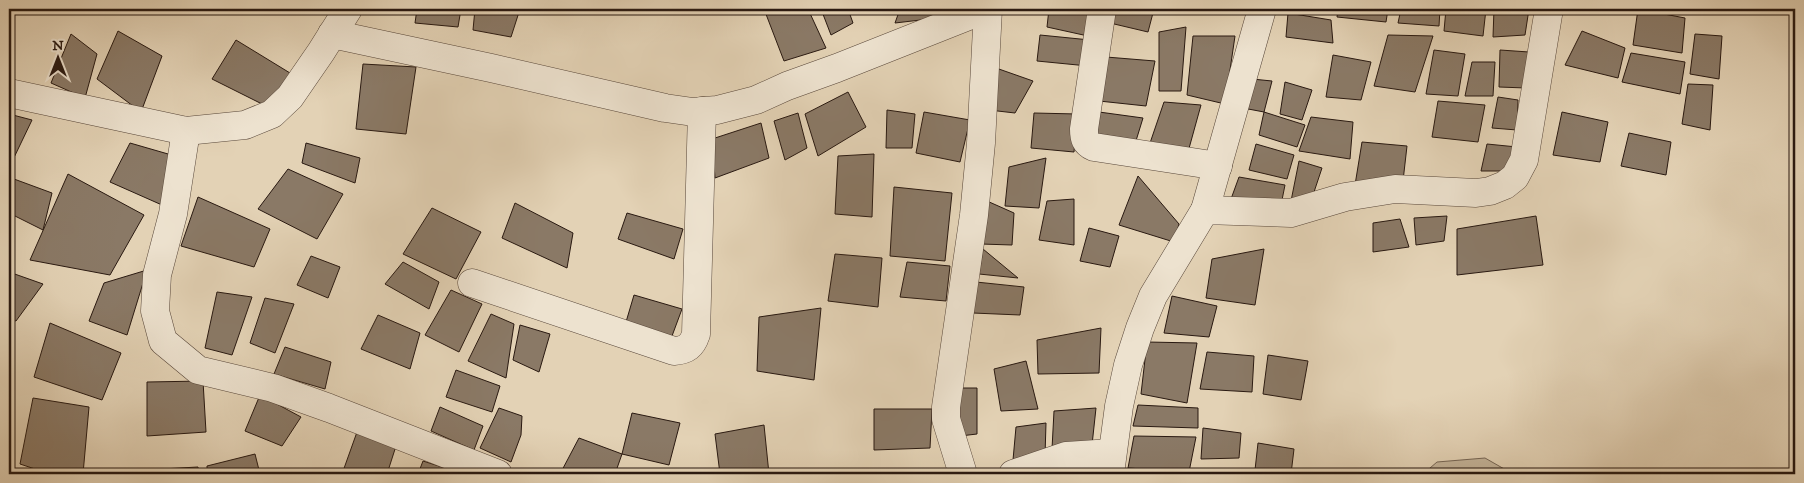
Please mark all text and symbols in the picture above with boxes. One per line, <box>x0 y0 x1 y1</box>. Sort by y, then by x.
north arrow <box>32 32 82 82</box>
text: N <box>52 37 64 55</box>

